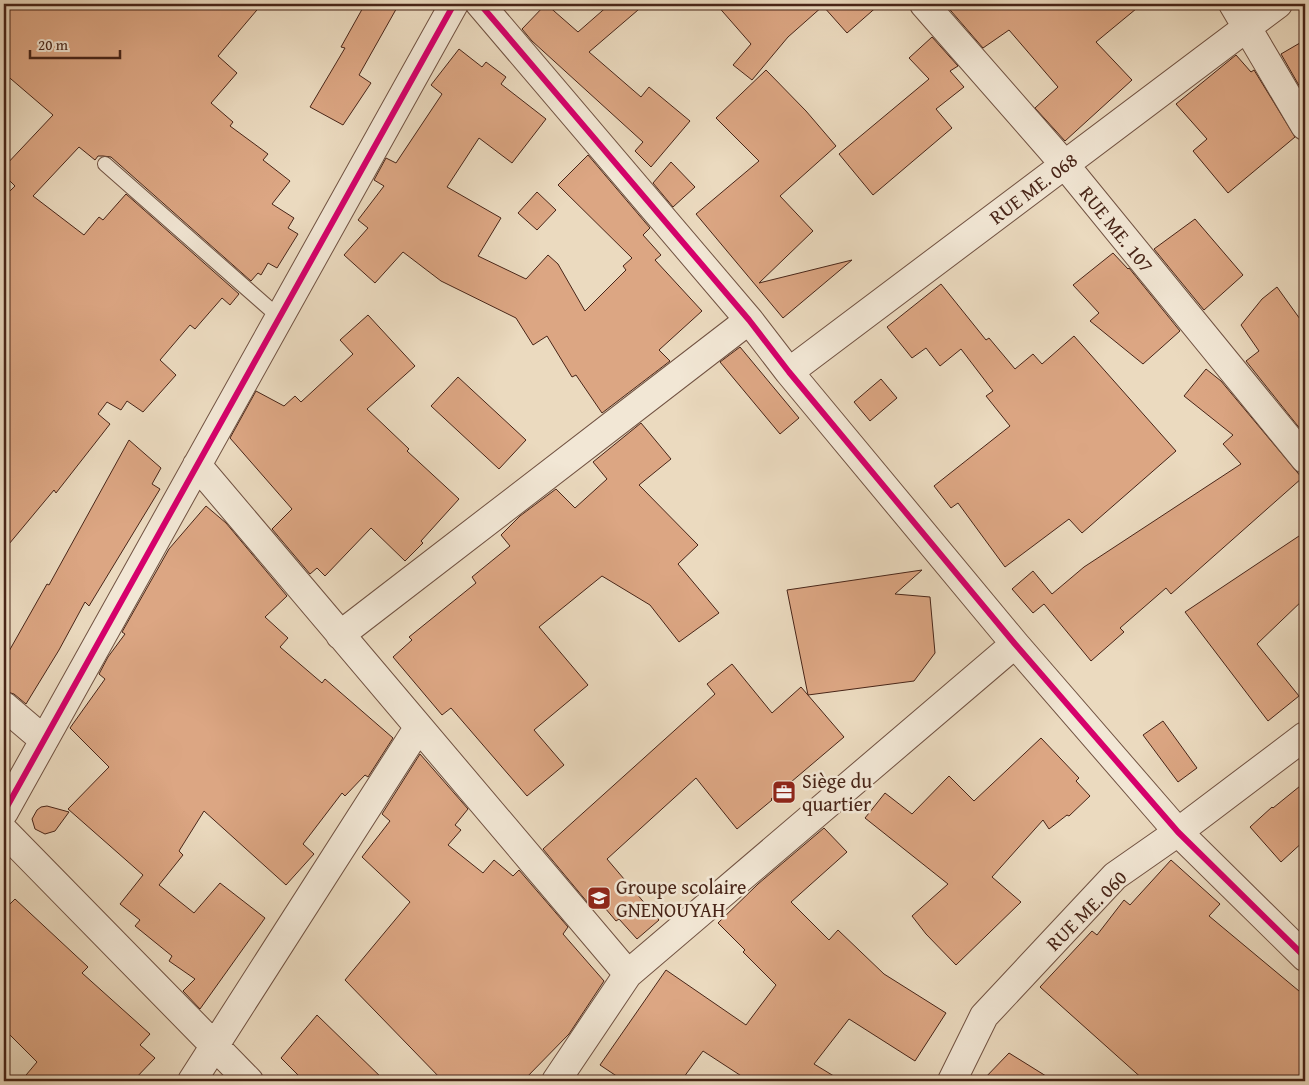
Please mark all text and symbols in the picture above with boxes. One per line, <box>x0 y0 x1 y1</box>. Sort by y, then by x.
scale bar <box>30 28 120 60</box>
text: 20 m <box>38 34 69 55</box>
street label: RUE ME. 068 <box>983 145 1083 231</box>
street label: RUE ME. 107 <box>1073 180 1161 278</box>
place label: Siège du quartier <box>802 766 872 818</box>
office icon: Siège du quartier <box>771 779 797 805</box>
street label: RUE ME. 060 <box>1039 863 1133 957</box>
place label: Groupe scolaire GNENOUYAH <box>616 872 746 924</box>
school or university icon: Groupe scolaire GNENOUYAH <box>586 885 612 911</box>

